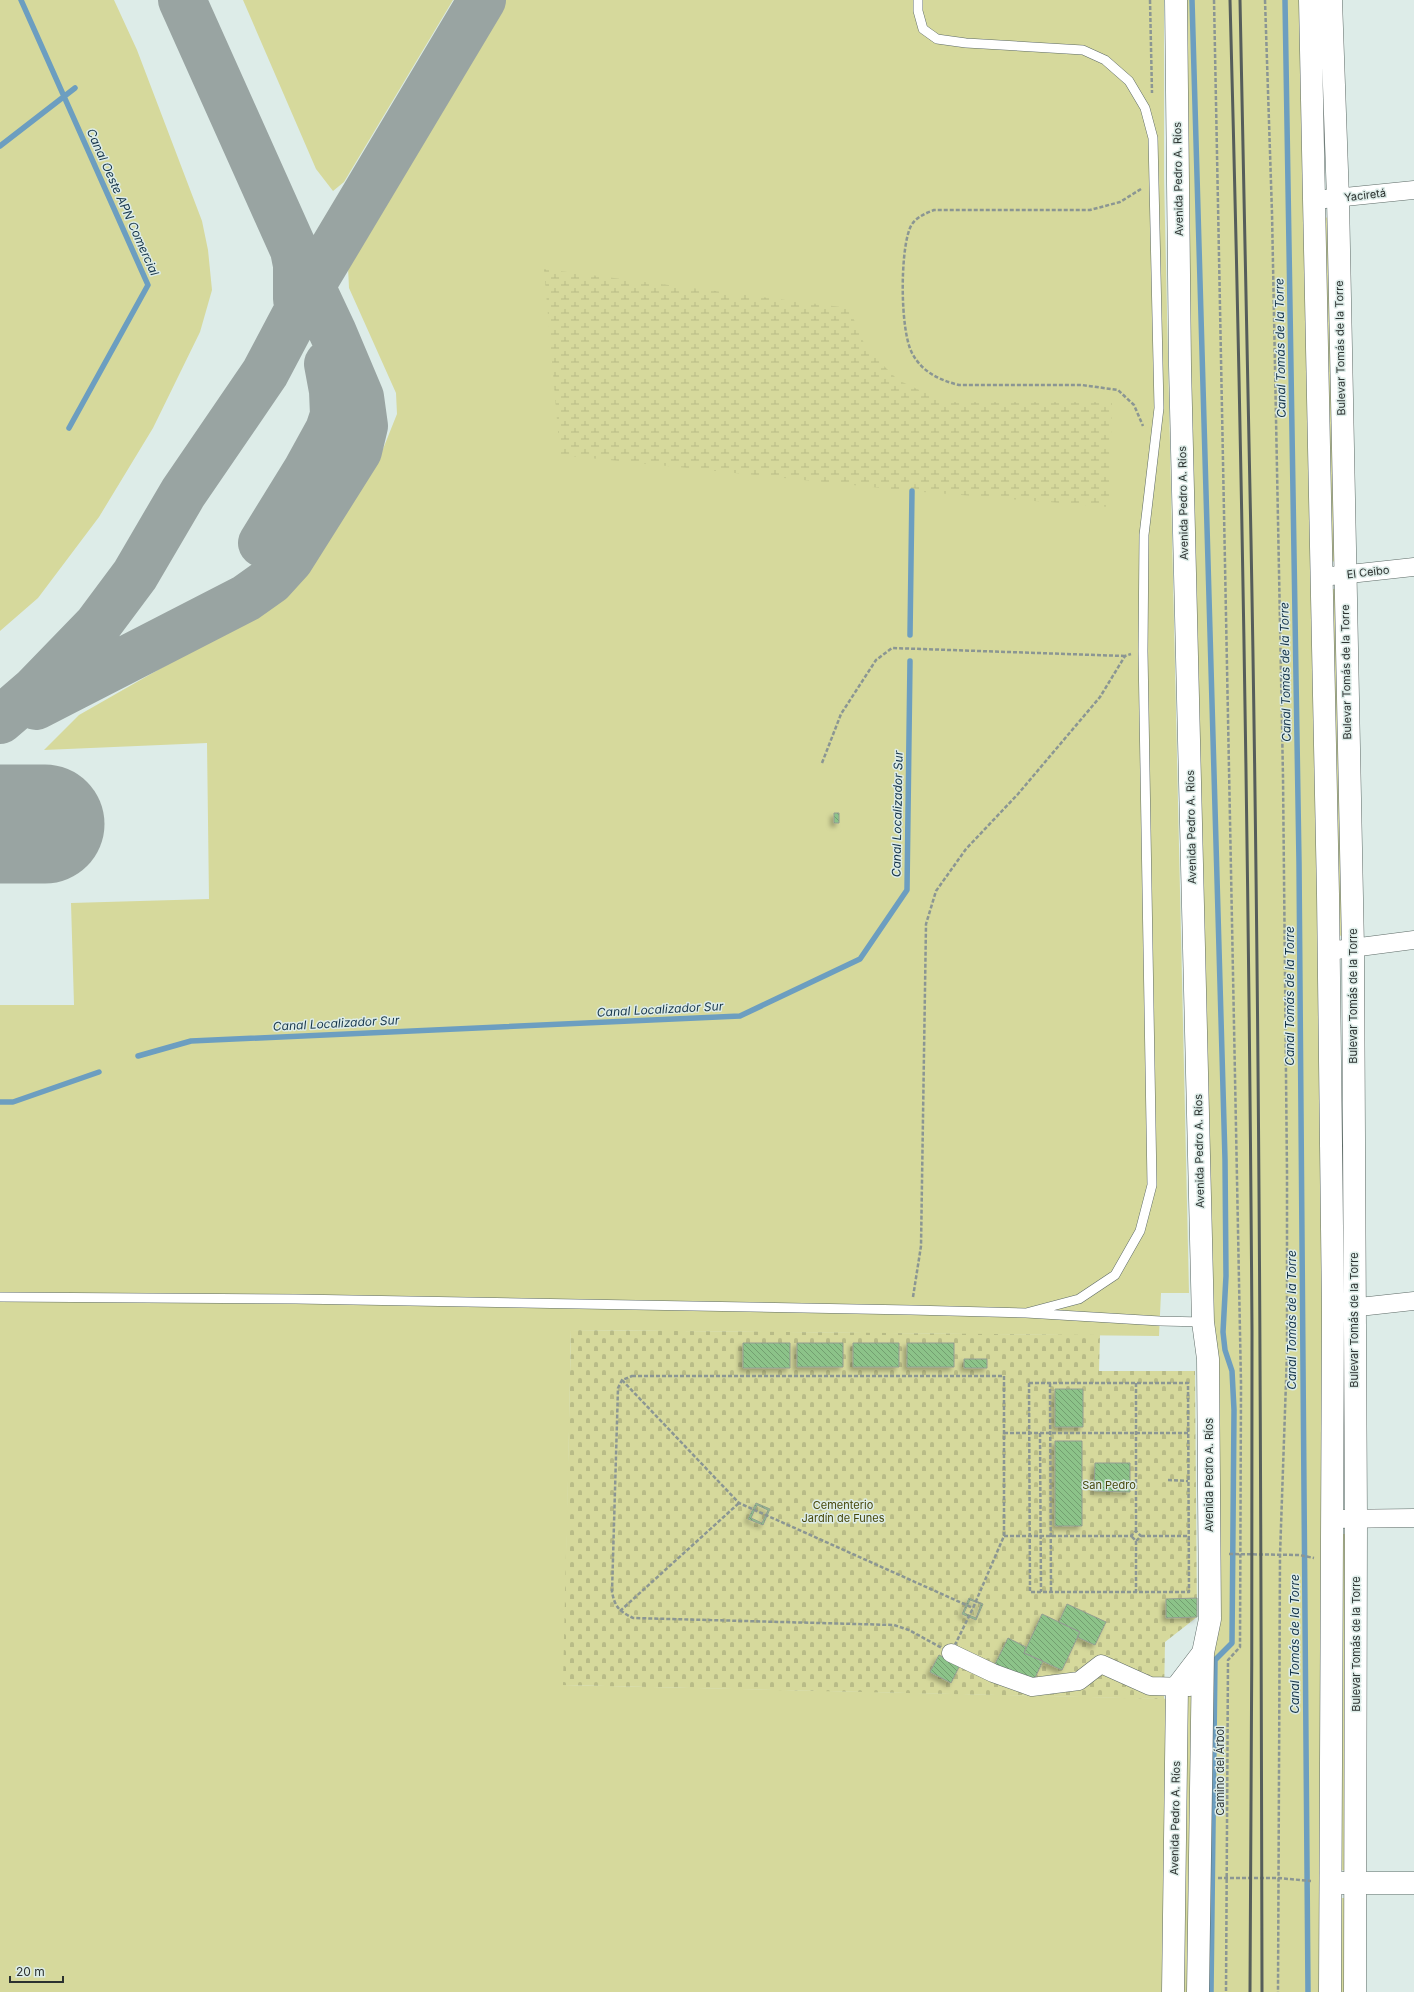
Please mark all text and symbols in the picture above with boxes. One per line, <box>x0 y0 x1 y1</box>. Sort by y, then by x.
street label: Avenida Pedro A. Ríos <box>1170 122 1186 236</box>
water label: Canal Oeste APN Comercial <box>84 126 162 278</box>
street label: Yaciretá <box>1343 185 1387 205</box>
water label: Canal Tomás de la Torre <box>1271 278 1289 418</box>
street label: Bulevar Tomás de la Torre <box>1332 280 1348 416</box>
street label: Avenida Pedro A. Ríos <box>1175 446 1191 560</box>
street label: El Ceibo <box>1346 562 1390 582</box>
water label: Canal Tomás de la Torre <box>1276 602 1294 742</box>
street label: Bulevar Tomás de la Torre <box>1338 604 1354 740</box>
water label: Canal Localizador Sur <box>888 750 906 877</box>
street label: Avenida Pedro A. Ríos <box>1183 770 1199 884</box>
water label: Canal Tomás de la Torre <box>1282 926 1297 1066</box>
street label: Bulevar Tomás de la Torre <box>1346 928 1360 1064</box>
water label: Canal Localizador Sur <box>596 998 724 1020</box>
water label: Canal Localizador Sur <box>272 1012 400 1034</box>
street label: Avenida Pedro A. Ríos <box>1191 1094 1207 1208</box>
water label: Canal Tomás de la Torre <box>1284 1250 1299 1390</box>
street label: Bulevar Tomás de la Torre <box>1347 1252 1361 1388</box>
street label: Avenida Pedro A. Ríos <box>1202 1418 1216 1532</box>
park label: San Pedro <box>1082 1478 1136 1492</box>
park label: Cementerio Jardín de Funes <box>802 1498 885 1525</box>
water label: Canal Tomás de la Torre <box>1287 1574 1302 1714</box>
street label: Bulevar Tomás de la Torre <box>1349 1576 1363 1712</box>
street label: Camino del Árbol <box>1213 1726 1227 1816</box>
street label: Avenida Pedro A. Ríos <box>1167 1761 1183 1875</box>
scale bar <box>10 1958 63 1984</box>
text: 20 m <box>16 1964 45 1979</box>

